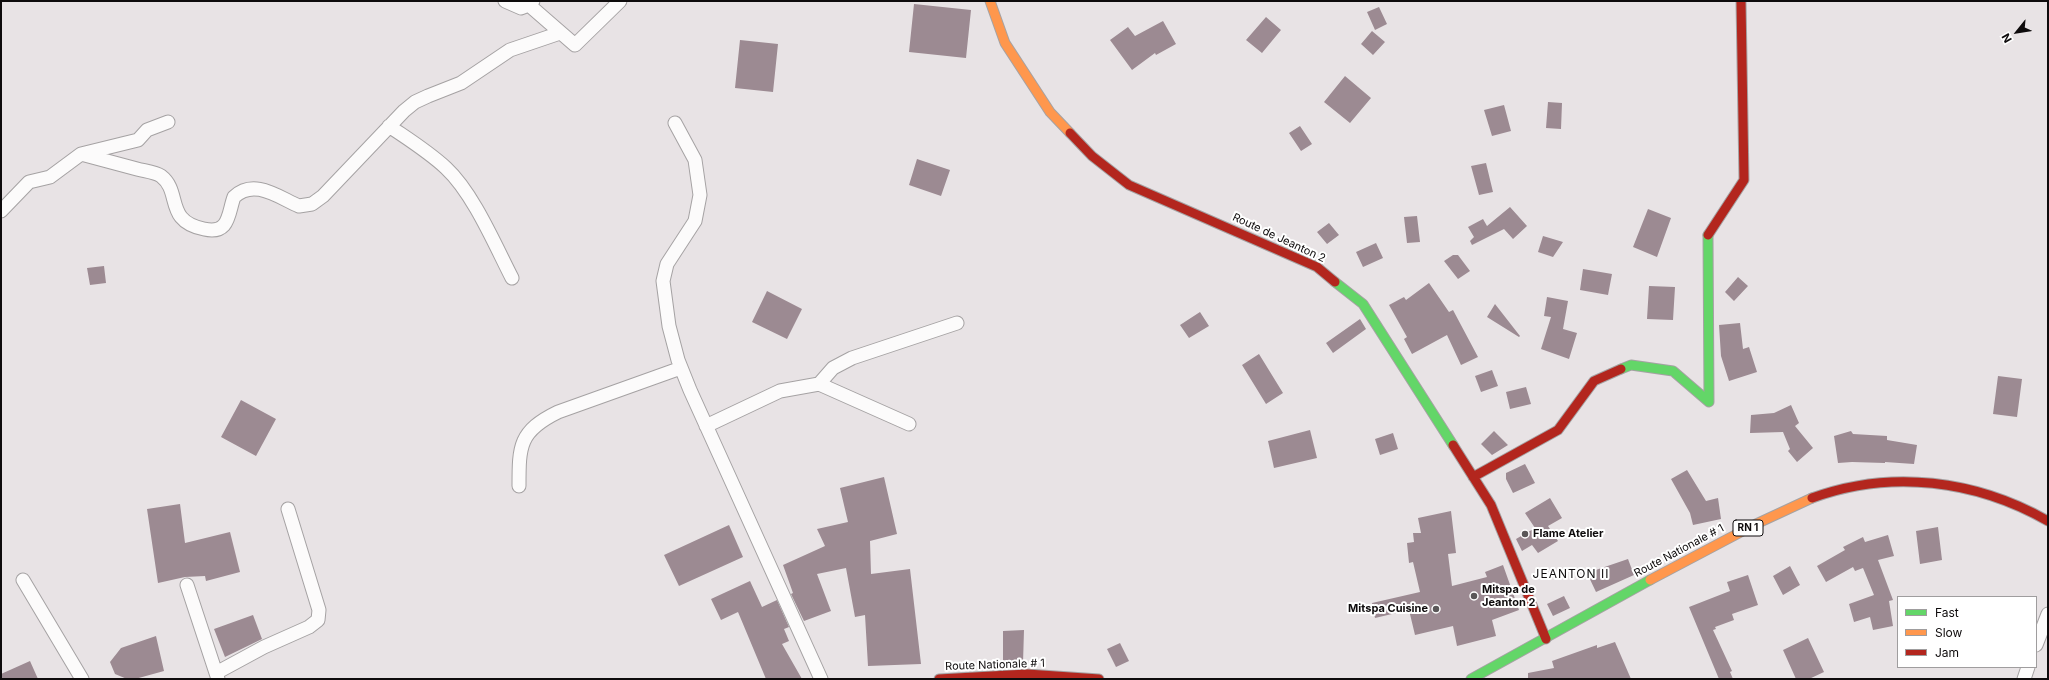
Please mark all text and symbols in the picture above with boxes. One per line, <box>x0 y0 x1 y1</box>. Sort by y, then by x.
north arrow <box>1997 12 2037 52</box>
text: N <box>1998 31 2015 45</box>
street label: Route de Jeanton 2 <box>1230 211 1328 265</box>
road number: RN 1 <box>1733 520 1763 536</box>
street label: Route Nationale # 1 <box>1632 522 1726 580</box>
place label: Flame Atelier <box>1533 527 1603 541</box>
marker: Flame Atelier <box>1520 529 1530 539</box>
district label: JEANTON II <box>1533 567 1609 581</box>
place label: Mitspa de Jeanton 2 <box>1482 583 1535 609</box>
marker: Mitspa de Jeanton 2 <box>1469 591 1479 601</box>
legend <box>1897 596 2037 668</box>
place label: Mitspa Cuisine <box>1348 602 1428 616</box>
marker: Mitspa Cuisine <box>1431 604 1441 614</box>
text: Fast <box>1935 605 1959 620</box>
text: Slow <box>1935 625 1962 640</box>
text: Jam <box>1935 645 1959 660</box>
street label: Route Nationale # 1 <box>945 657 1045 673</box>

